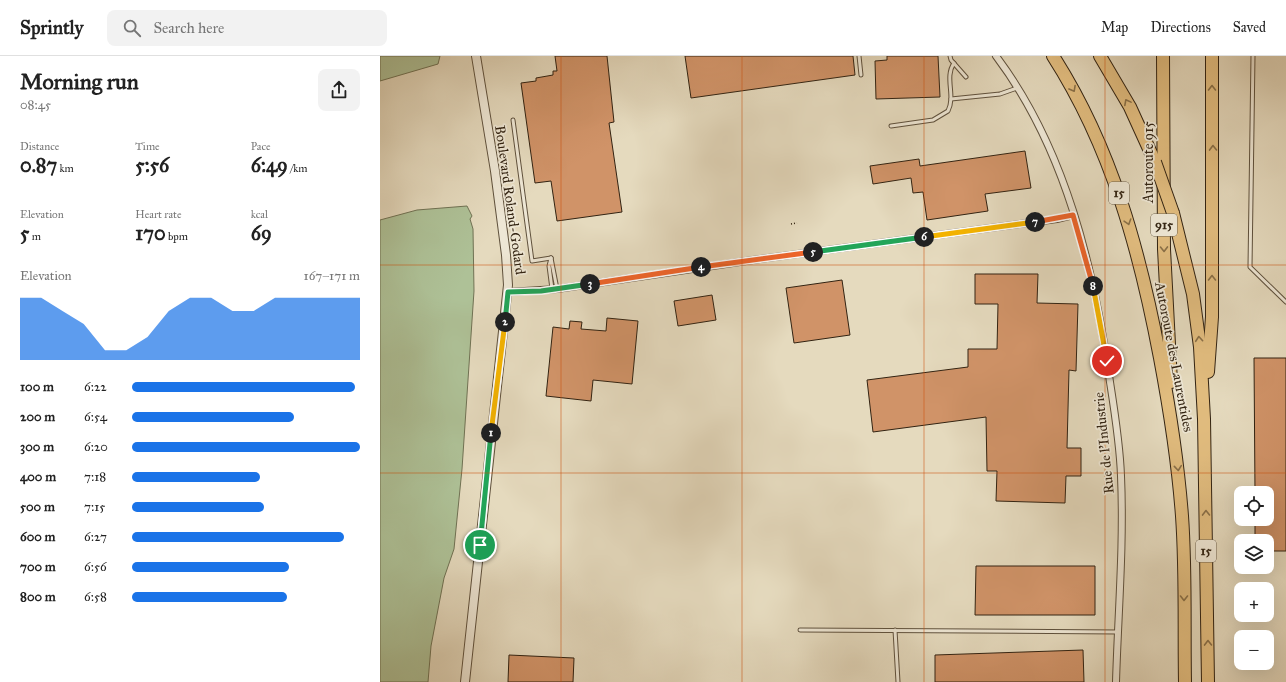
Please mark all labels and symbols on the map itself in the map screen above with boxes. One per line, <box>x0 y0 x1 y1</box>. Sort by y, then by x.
one-way arrow <box>1068 85 1076 93</box>
one-way arrow <box>1208 85 1216 91</box>
one-way arrow <box>1124 99 1132 106</box>
street label: Autoroute 915 <box>1140 121 1157 204</box>
street label: Boulevard Roland-Godard <box>491 124 529 276</box>
one-way arrow <box>1208 145 1217 151</box>
road number: 15 <box>1109 182 1129 204</box>
pin: 7 <box>1025 212 1045 232</box>
road number: 915 <box>1151 214 1177 236</box>
one-way arrow <box>1123 218 1132 225</box>
pin: 6 <box>914 227 934 247</box>
pin: 5 <box>803 242 823 262</box>
one-way arrow <box>1160 246 1168 252</box>
pin: 4 <box>691 257 711 277</box>
pin: 3 <box>580 274 600 294</box>
one-way arrow <box>1208 275 1216 281</box>
pin: 8 <box>1083 276 1103 296</box>
street label: Autoroute des Laurentides <box>1151 280 1197 433</box>
pin: 2 <box>495 312 515 332</box>
one-way arrow <box>1195 336 1204 342</box>
pin <box>1090 344 1124 378</box>
street label: Rue de l'Industrie <box>1090 391 1118 495</box>
pin: 1 <box>481 423 501 443</box>
one-way arrow <box>1173 465 1182 471</box>
one-way arrow <box>1202 510 1210 516</box>
pin <box>463 528 497 562</box>
road number: 15 <box>1196 540 1216 562</box>
one-way arrow <box>1180 595 1188 601</box>
one-way arrow <box>1204 640 1212 646</box>

